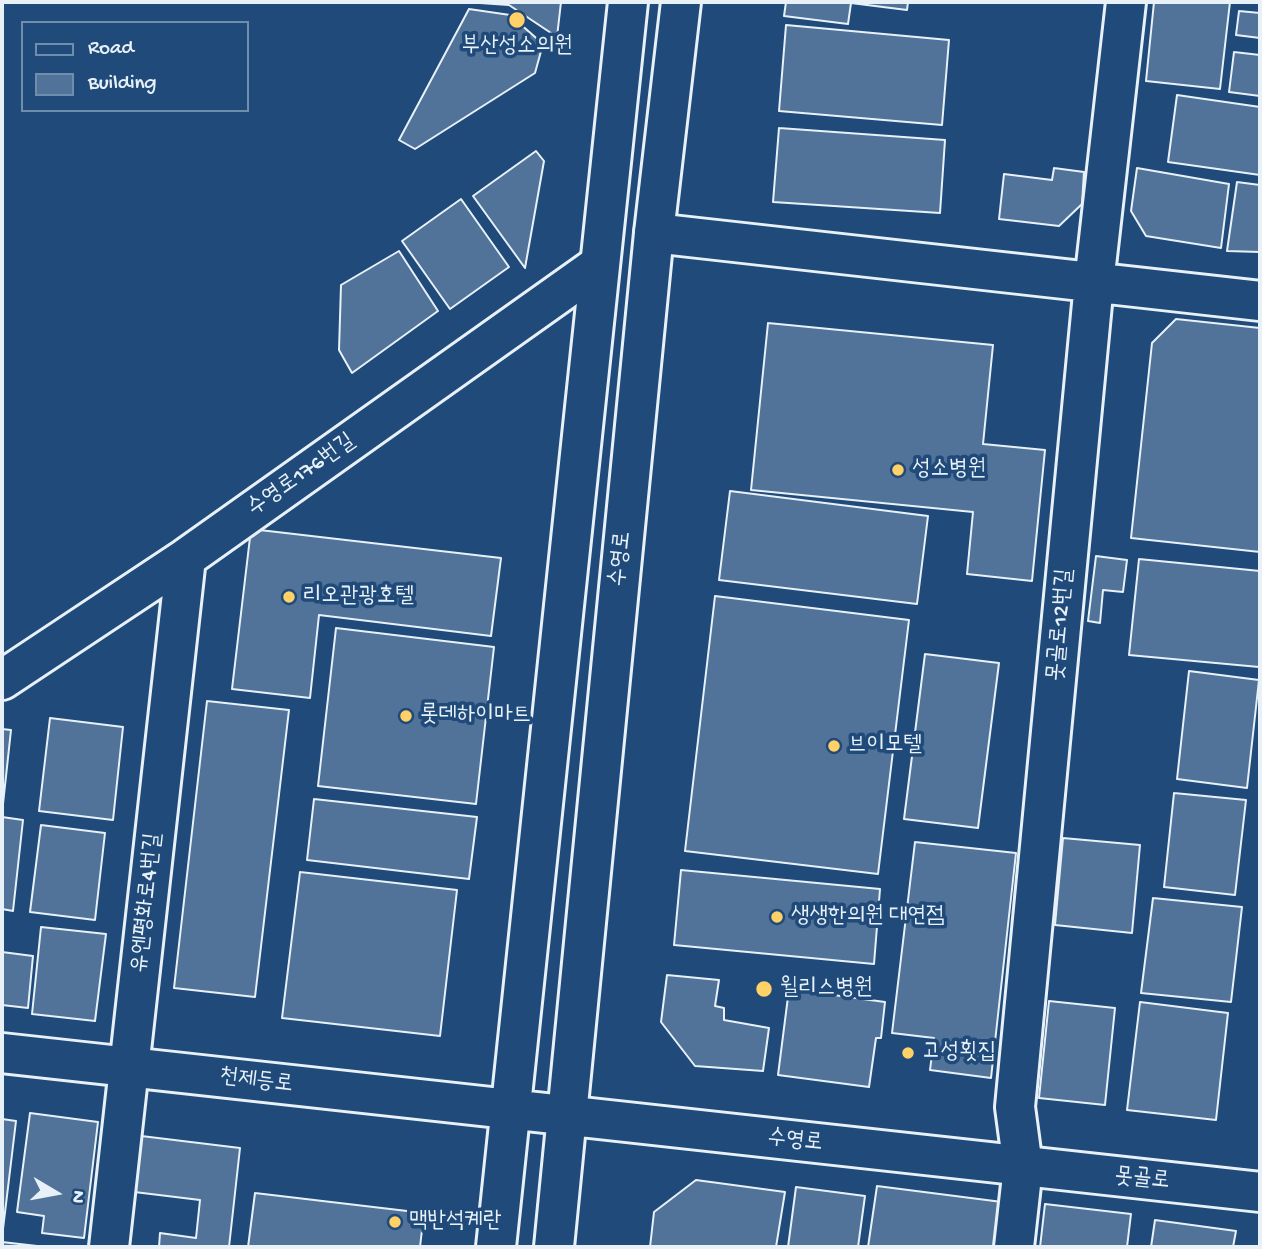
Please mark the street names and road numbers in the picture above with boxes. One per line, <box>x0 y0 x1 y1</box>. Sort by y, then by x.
street label: 수영로176번길 <box>243 429 361 523</box>
street label: 수영로 <box>605 530 639 588</box>
street label: 못골로12번길 <box>1043 567 1081 683</box>
street label: 유엔평화로4번길 <box>127 832 169 974</box>
street label: 천제등로 <box>218 1064 294 1100</box>
street label: 수영로 <box>766 1125 824 1159</box>
street label: 못골로 <box>1113 1163 1171 1197</box>

